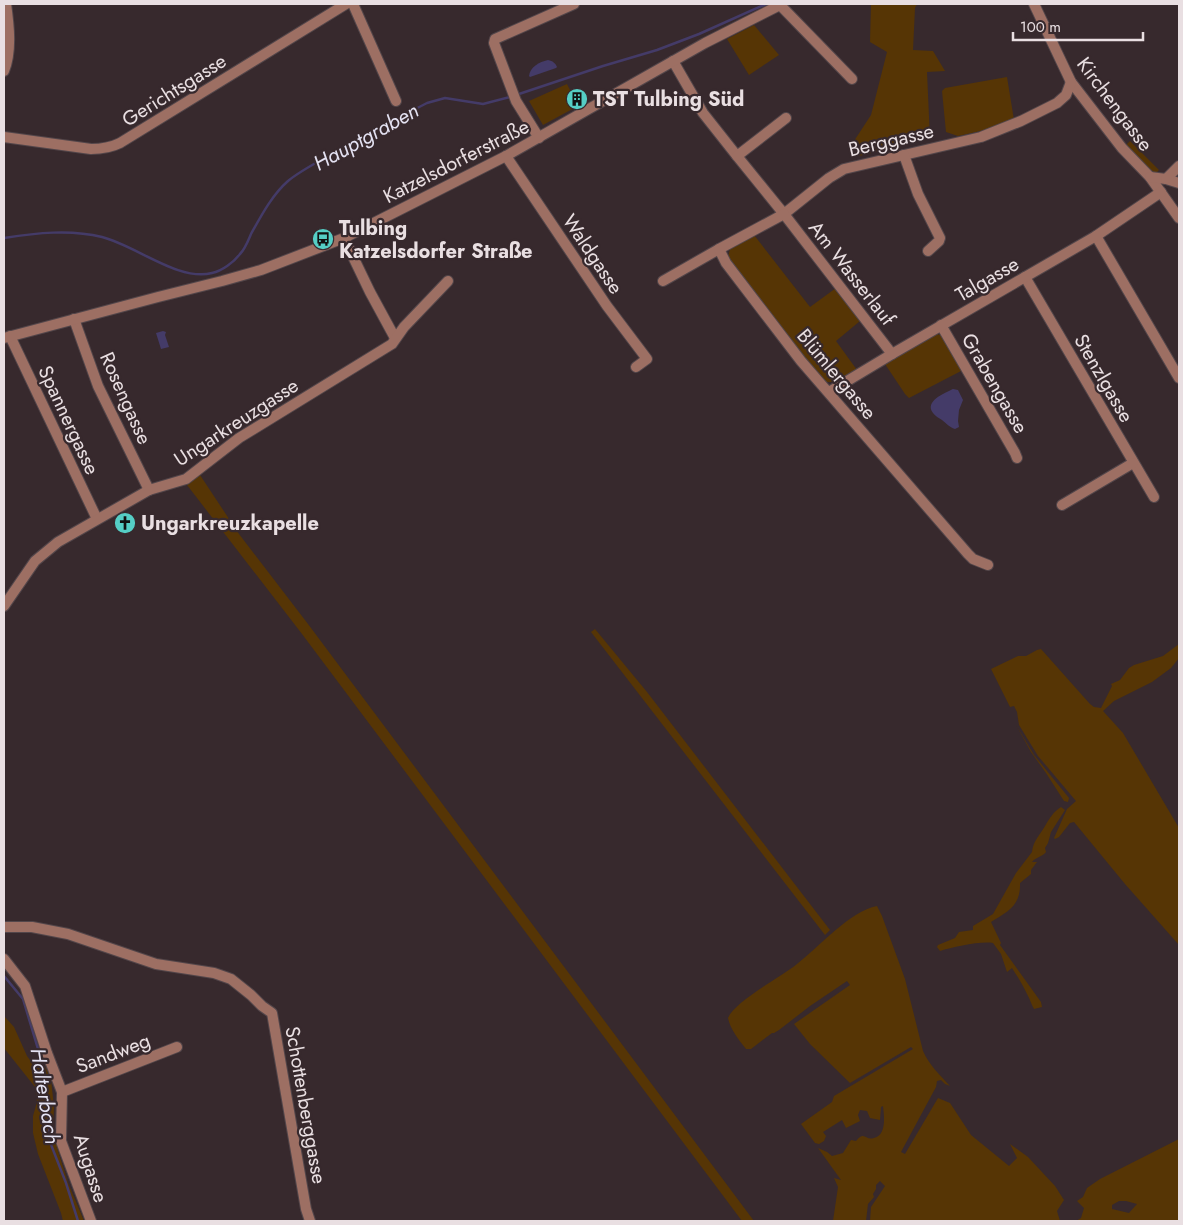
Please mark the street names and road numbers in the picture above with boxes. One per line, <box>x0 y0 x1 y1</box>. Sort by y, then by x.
street label: Gerichtsgasse <box>116 47 232 134</box>
street label: Kirchengasse <box>1070 51 1160 158</box>
street label: Katzelsdorferstraße <box>378 112 534 211</box>
street label: Berggasse <box>846 117 937 164</box>
street label: Waldgasse <box>555 209 630 300</box>
street label: Am Wasserlauf <box>801 215 903 333</box>
street label: Talgasse <box>950 250 1024 309</box>
street label: Blümlergasse <box>790 323 883 426</box>
street label: Grabengasse <box>954 328 1035 439</box>
street label: Stenzlgasse <box>1067 329 1141 428</box>
street label: Rosengasse <box>92 347 159 449</box>
street label: Spannergasse <box>31 361 106 479</box>
street label: Ungarkreuzgasse <box>168 371 304 474</box>
street label: Schottenberggasse <box>277 1024 334 1186</box>
street label: Sandweg <box>72 1026 155 1081</box>
street label: Augasse <box>66 1130 115 1206</box>

